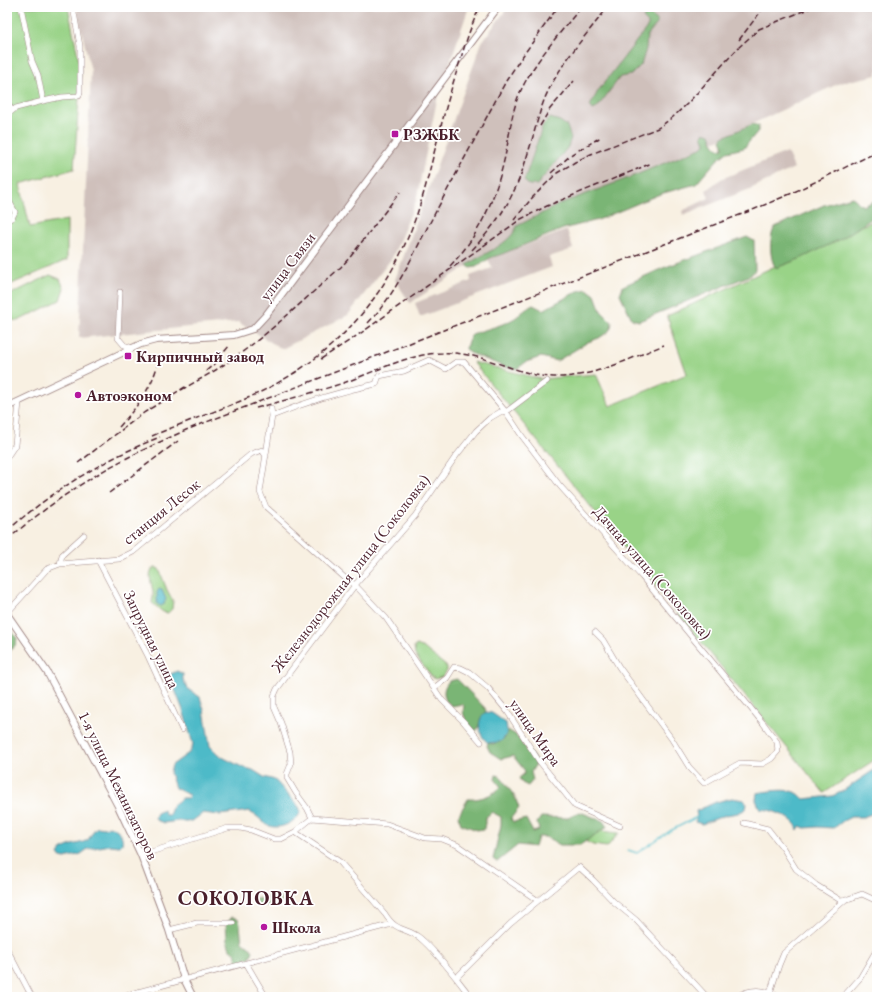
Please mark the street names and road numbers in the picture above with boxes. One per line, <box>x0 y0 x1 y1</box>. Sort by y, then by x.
street label: улица Связи <box>255 227 320 305</box>
street label: Железнодорожная улица (Соколовка) <box>266 470 434 677</box>
street label: станция Лесок <box>118 473 205 549</box>
street label: Дачная улица (Соколовка) <box>589 501 716 644</box>
street label: Запрудная улица <box>119 587 185 692</box>
street label: улица Мира <box>505 694 567 771</box>
street label: 1-я улица Механизаторов <box>73 707 164 863</box>

